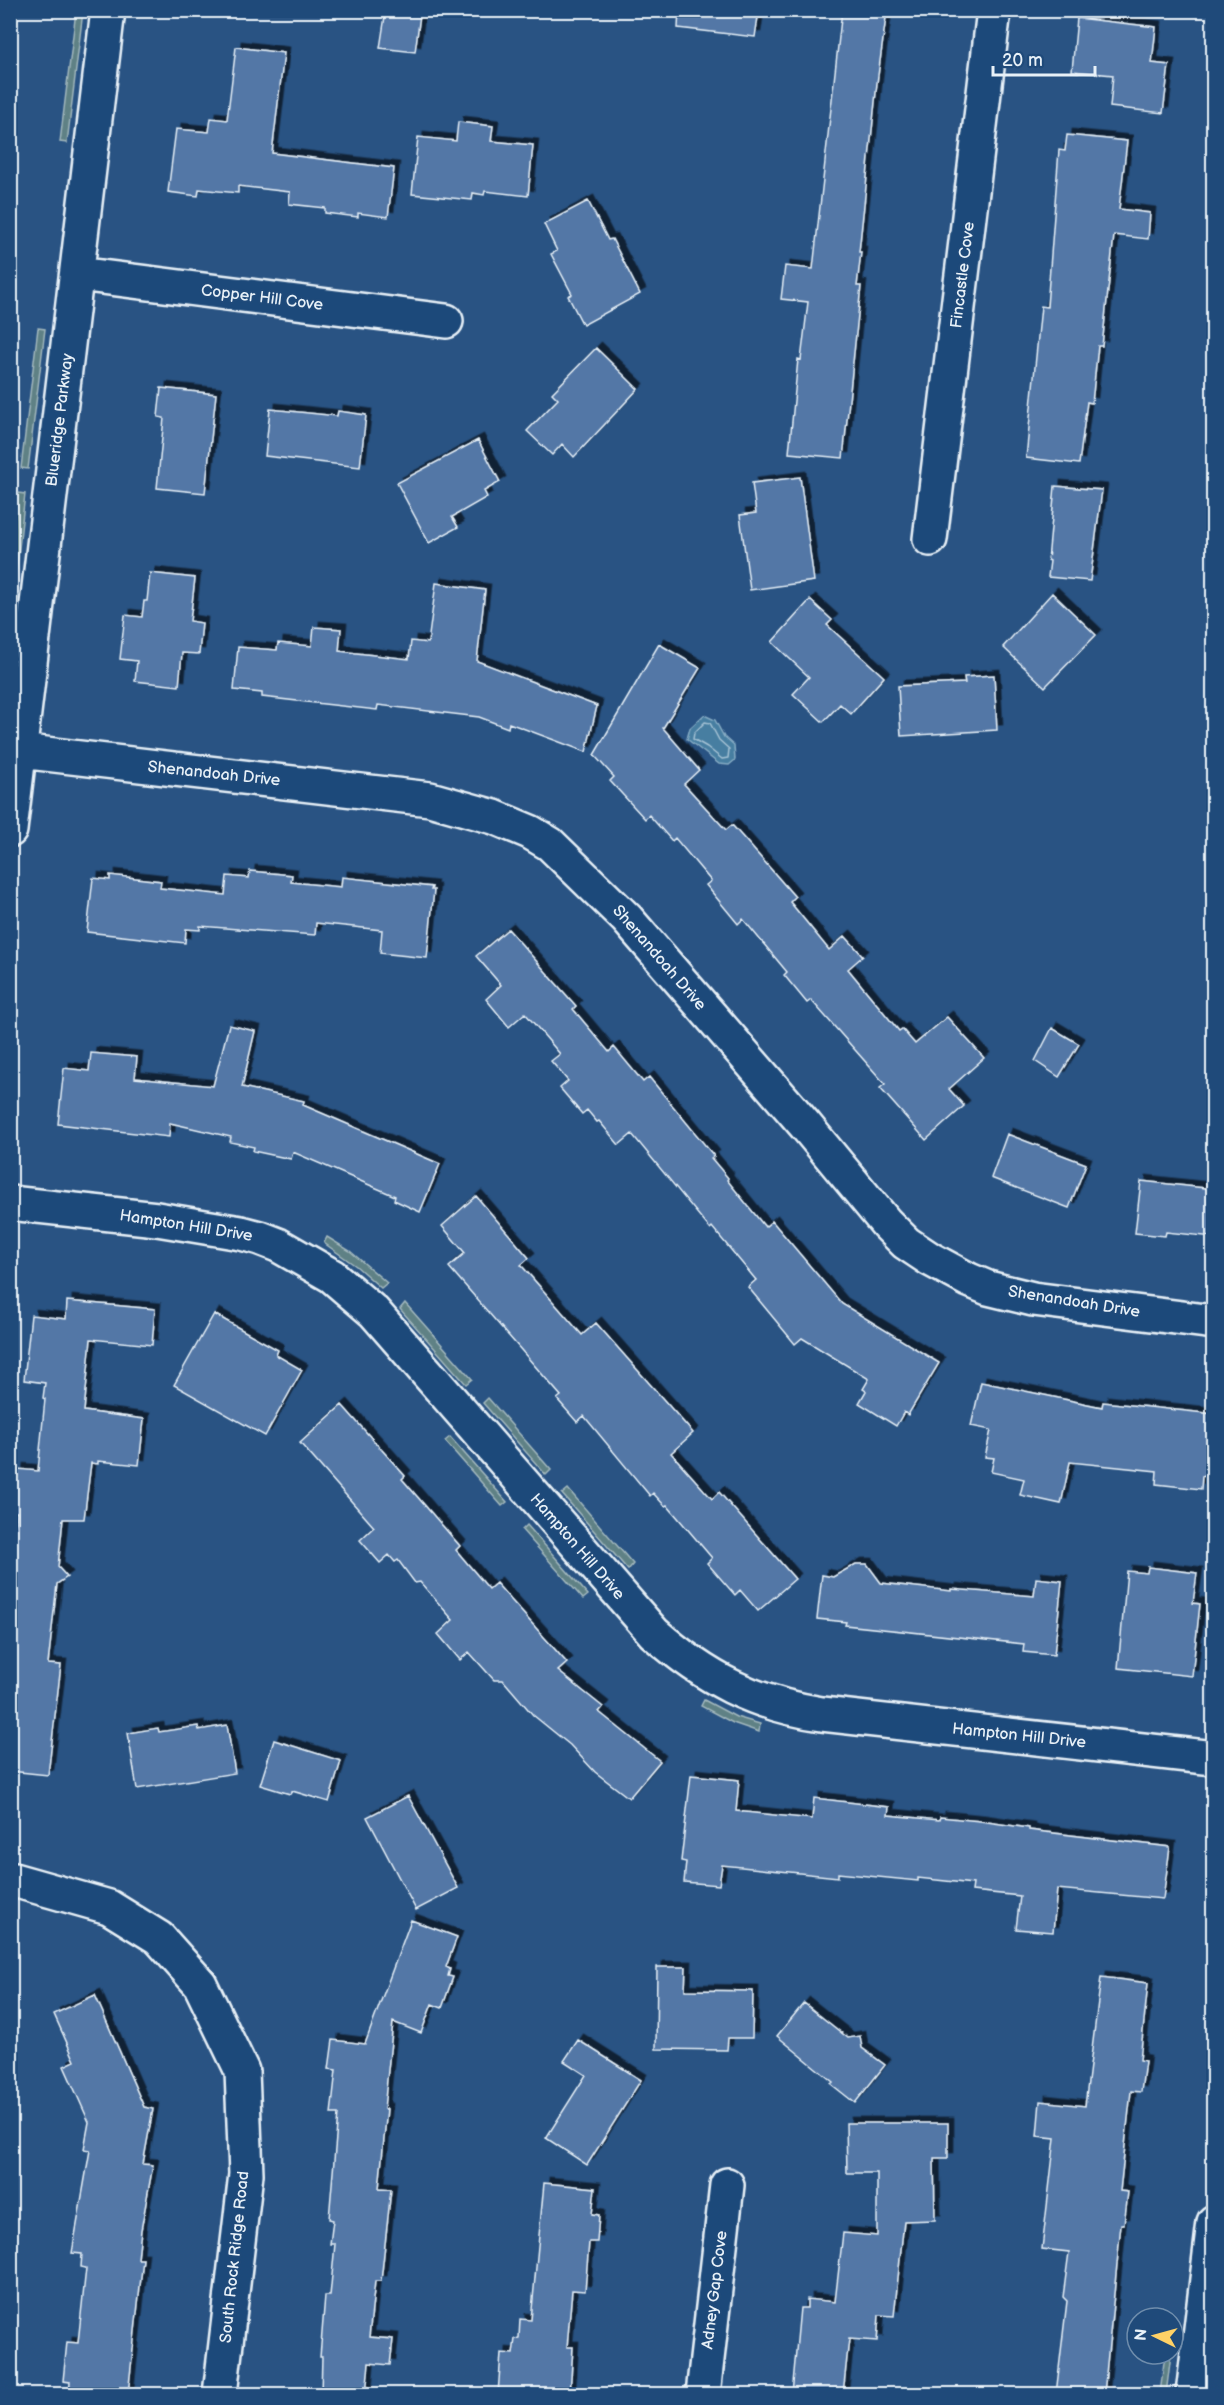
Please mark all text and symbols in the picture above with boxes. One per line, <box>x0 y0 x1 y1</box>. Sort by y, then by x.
scale bar <box>993 39 1095 77</box>
text: 20 m <box>1002 50 1043 71</box>
street label: Fincastle Cove <box>947 220 979 329</box>
street label: Copper Hill Cove <box>200 281 325 315</box>
street label: Blueridge Parkway <box>42 352 78 488</box>
street label: Shenandoah Drive <box>147 758 282 790</box>
street label: Shenandoah Drive <box>608 901 710 1015</box>
street label: Hampton Hill Drive <box>118 1206 254 1246</box>
street label: Shenandoah Drive <box>1007 1282 1142 1322</box>
street label: Hampton Hill Drive <box>526 1490 629 1604</box>
street label: Hampton Hill Drive <box>951 1720 1087 1753</box>
street label: South Rock Ridge Road <box>217 2170 253 2344</box>
street label: Adney Gap Cove <box>698 2229 732 2350</box>
north arrow <box>1125 2306 1185 2366</box>
text: N <box>1132 2328 1152 2342</box>

